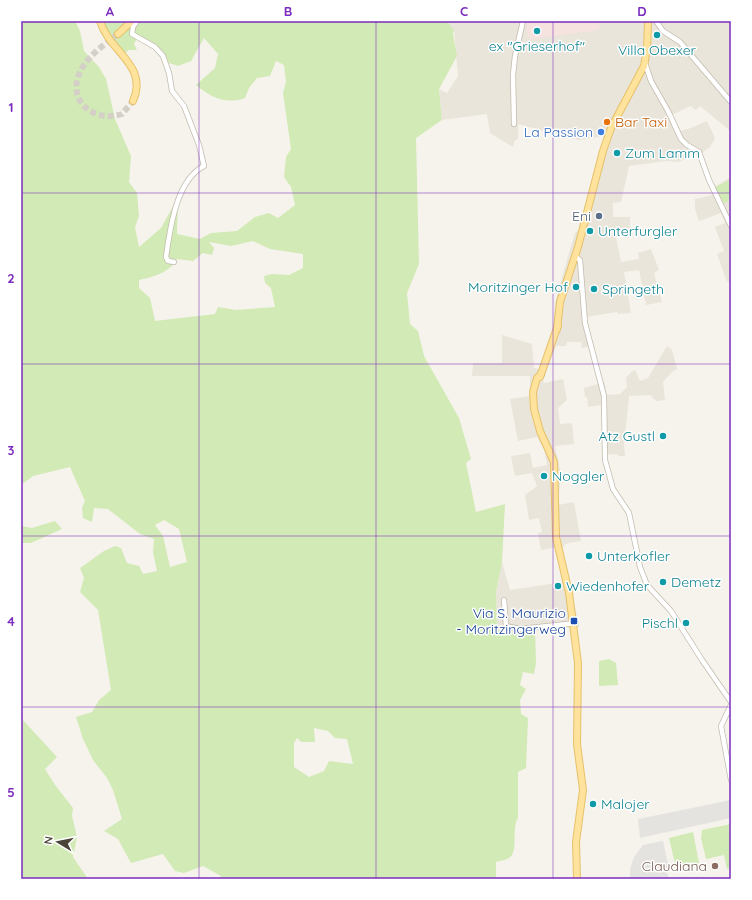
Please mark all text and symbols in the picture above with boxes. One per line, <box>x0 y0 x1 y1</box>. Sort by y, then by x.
text: A <box>106 3 115 19</box>
text: B <box>284 3 292 19</box>
text: C <box>460 3 468 19</box>
text: D <box>637 3 647 19</box>
marker: ex "Grieserhof" <box>532 26 542 36</box>
marker: Villa Obexer <box>652 30 662 40</box>
place label: ex "Grieserhof" <box>489 37 585 55</box>
place label: Villa Obexer <box>618 41 697 59</box>
text: 1 <box>8 99 14 115</box>
place label: Bar Taxi <box>615 113 667 131</box>
marker: Bar Taxi <box>602 117 612 127</box>
place label: La Passion <box>524 123 593 141</box>
marker: La Passion <box>596 127 606 137</box>
place label: Zum Lamm <box>625 144 700 162</box>
marker: Zum Lamm <box>612 148 622 158</box>
place label: Eni <box>572 207 591 225</box>
marker: Eni <box>594 211 604 221</box>
place label: Unterfurgler <box>598 222 678 240</box>
marker: Unterfurgler <box>585 226 595 236</box>
text: 2 <box>7 270 15 286</box>
place label: Moritzinger Hof <box>468 278 568 296</box>
place label: Springeth <box>602 280 664 298</box>
marker: Moritzinger Hof <box>571 282 581 292</box>
marker: Springeth <box>589 284 599 294</box>
place label: Atz Gustl <box>599 427 655 445</box>
marker: Atz Gustl <box>658 431 668 441</box>
text: 3 <box>8 442 15 458</box>
place label: Noggler <box>552 467 605 485</box>
marker: Noggler <box>539 471 549 481</box>
place label: Unterkofler <box>597 547 671 565</box>
marker: Unterkofler <box>584 551 594 561</box>
place label: Demetz <box>671 573 722 591</box>
place label: Wiedenhofer <box>566 577 650 595</box>
marker: Demetz <box>658 577 668 587</box>
marker: Wiedenhofer <box>553 581 563 591</box>
place label: Via S. Maurizio - Moritzingerweg <box>456 604 566 638</box>
text: 4 <box>7 613 15 629</box>
place label: Pischl <box>642 614 678 632</box>
marker: Via S. Maurizio - Moritzingerweg <box>569 616 579 626</box>
marker: Pischl <box>681 618 691 628</box>
text: 5 <box>7 784 15 800</box>
place label: Malojer <box>601 795 650 813</box>
marker: Malojer <box>588 799 598 809</box>
north arrow <box>38 822 78 862</box>
text: N <box>41 835 56 845</box>
place label: Claudiana <box>642 857 707 875</box>
marker: Claudiana <box>710 861 720 871</box>

